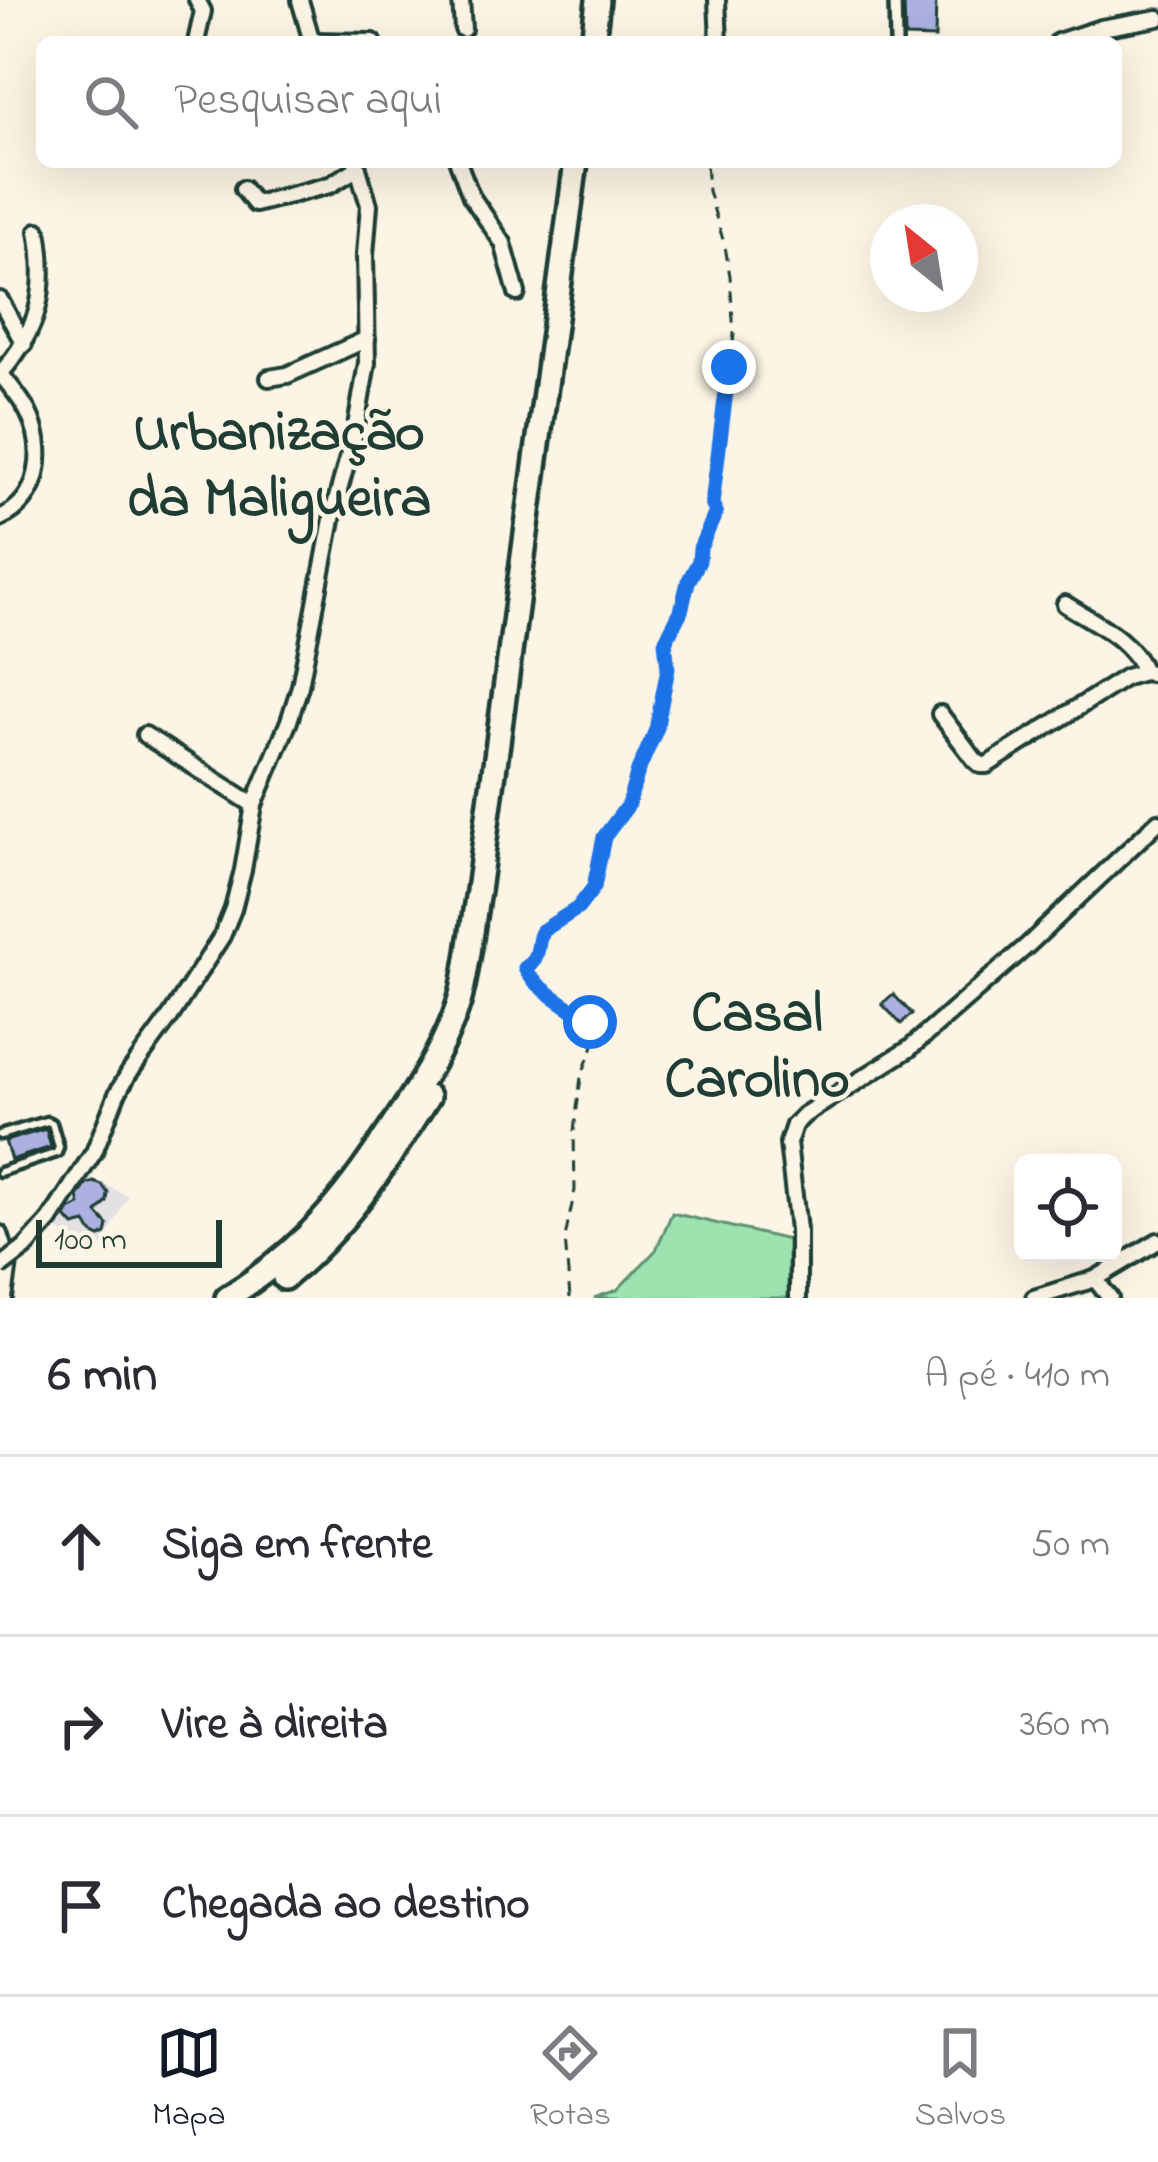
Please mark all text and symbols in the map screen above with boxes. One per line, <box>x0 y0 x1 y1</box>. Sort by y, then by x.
search box <box>36 36 1122 168</box>
icon: search <box>78 69 144 135</box>
text: Pesquisar aqui <box>174 69 442 135</box>
north arrow <box>870 204 978 312</box>
route end <box>702 340 756 394</box>
district label: Urbanização da Maligueira <box>127 394 431 544</box>
district label: Casal Carolino <box>664 975 850 1124</box>
route start <box>563 995 617 1049</box>
map controls <box>1014 1154 1122 1262</box>
button: locate <box>1014 1154 1122 1262</box>
scale bar <box>36 1214 222 1267</box>
text: 100 m <box>54 1217 127 1265</box>
text: 6 min <box>48 1339 157 1414</box>
text: A pé · 410 m <box>924 1348 1110 1405</box>
icon: ahead <box>48 1513 114 1579</box>
text: Siga em frente <box>162 1513 432 1579</box>
text: 50 m <box>1031 1517 1110 1574</box>
icon: right <box>48 1693 114 1759</box>
text: Vire à direita <box>162 1693 388 1759</box>
text: 360 m <box>1020 1697 1110 1754</box>
icon: arrive <box>48 1873 114 1939</box>
text: Chegada ao destino <box>162 1873 530 1939</box>
tab: Mapa <box>152 2020 226 2140</box>
tab: Rotas <box>530 2020 611 2140</box>
tab: Salvos <box>915 2020 1006 2140</box>

